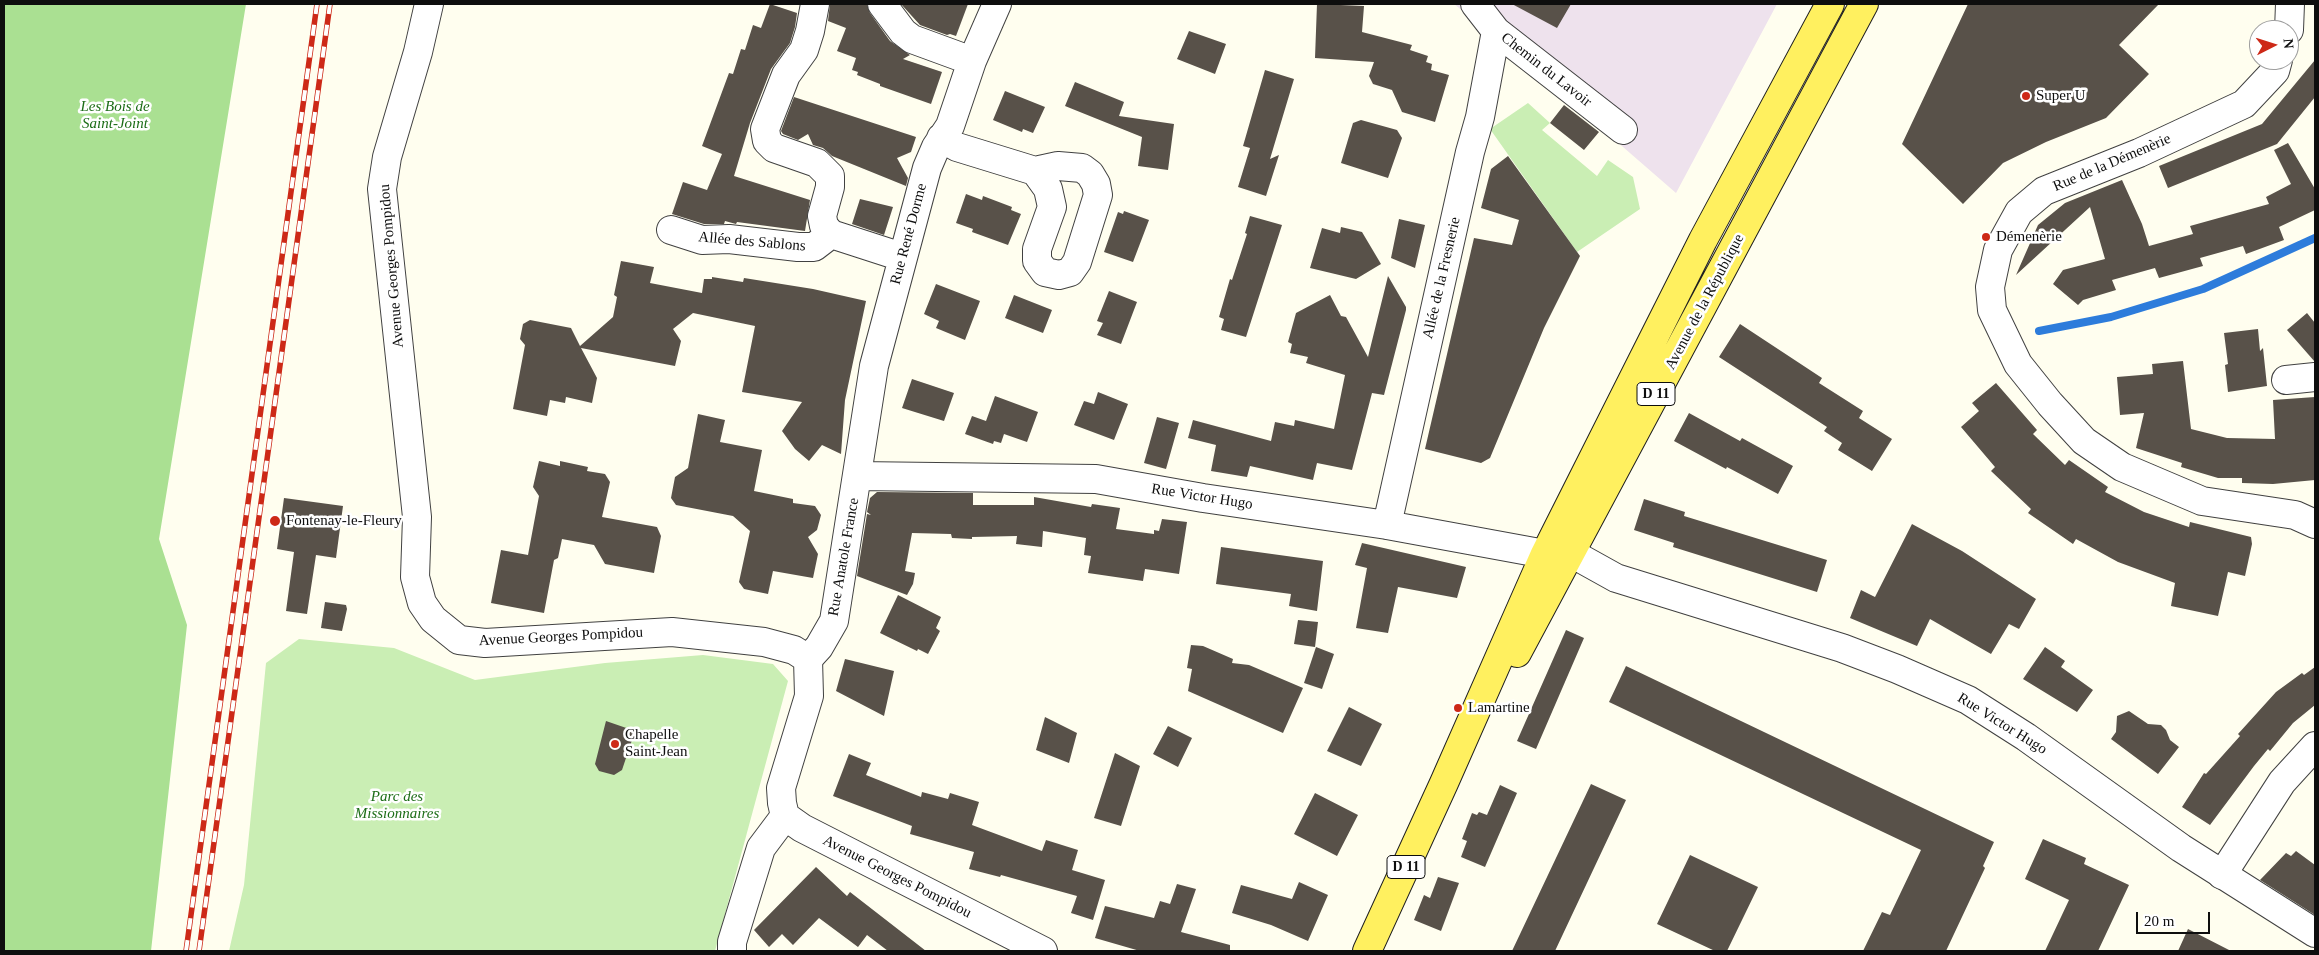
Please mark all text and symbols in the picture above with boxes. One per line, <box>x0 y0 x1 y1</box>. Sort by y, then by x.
north arrow <box>2249 20 2299 70</box>
street label: Chemin du Lavoir <box>1497 29 1595 111</box>
text: N <box>2281 38 2296 49</box>
place label: Super U <box>2036 87 2086 105</box>
marker: Super U <box>2020 90 2032 102</box>
park label: Les Bois de Saint-Joint <box>80 98 150 133</box>
street label: Rue de la Démenèrie <box>2050 130 2174 196</box>
street label: Rue René Dorme <box>887 181 931 287</box>
street label: Avenue Georges Pompidou <box>376 183 408 349</box>
street label: Allée de la Fresnerie <box>1419 215 1465 341</box>
street label: Allée des Sablons <box>698 228 806 256</box>
place label: Démenèrie <box>1996 228 2062 246</box>
street label: Avenue de la République <box>1662 231 1748 373</box>
marker: Démenèrie <box>1980 231 1992 243</box>
road number: D 11 <box>1637 382 1675 406</box>
street label: Rue Victor Hugo <box>1150 480 1254 514</box>
street label: Rue Anatole France <box>825 496 863 618</box>
place label: Fontenay-le-Fleury <box>286 512 402 530</box>
marker: Fontenay-le-Fleury <box>268 514 282 528</box>
street label: Avenue Georges Pompidou <box>478 624 644 650</box>
street label: Rue Victor Hugo <box>1954 689 2050 759</box>
place label: Lamartine <box>1468 699 1530 717</box>
marker: Lamartine <box>1452 702 1464 714</box>
place label: Chapelle Saint-Jean <box>625 726 687 761</box>
marker: Chapelle Saint-Jean <box>609 738 621 750</box>
park label: Parc des Missionnaires <box>355 788 439 823</box>
street label: Avenue Georges Pompidou <box>820 832 974 922</box>
road number: D 11 <box>1387 856 1425 879</box>
scale bar <box>2139 902 2213 934</box>
text: 20 m <box>2144 913 2174 929</box>

